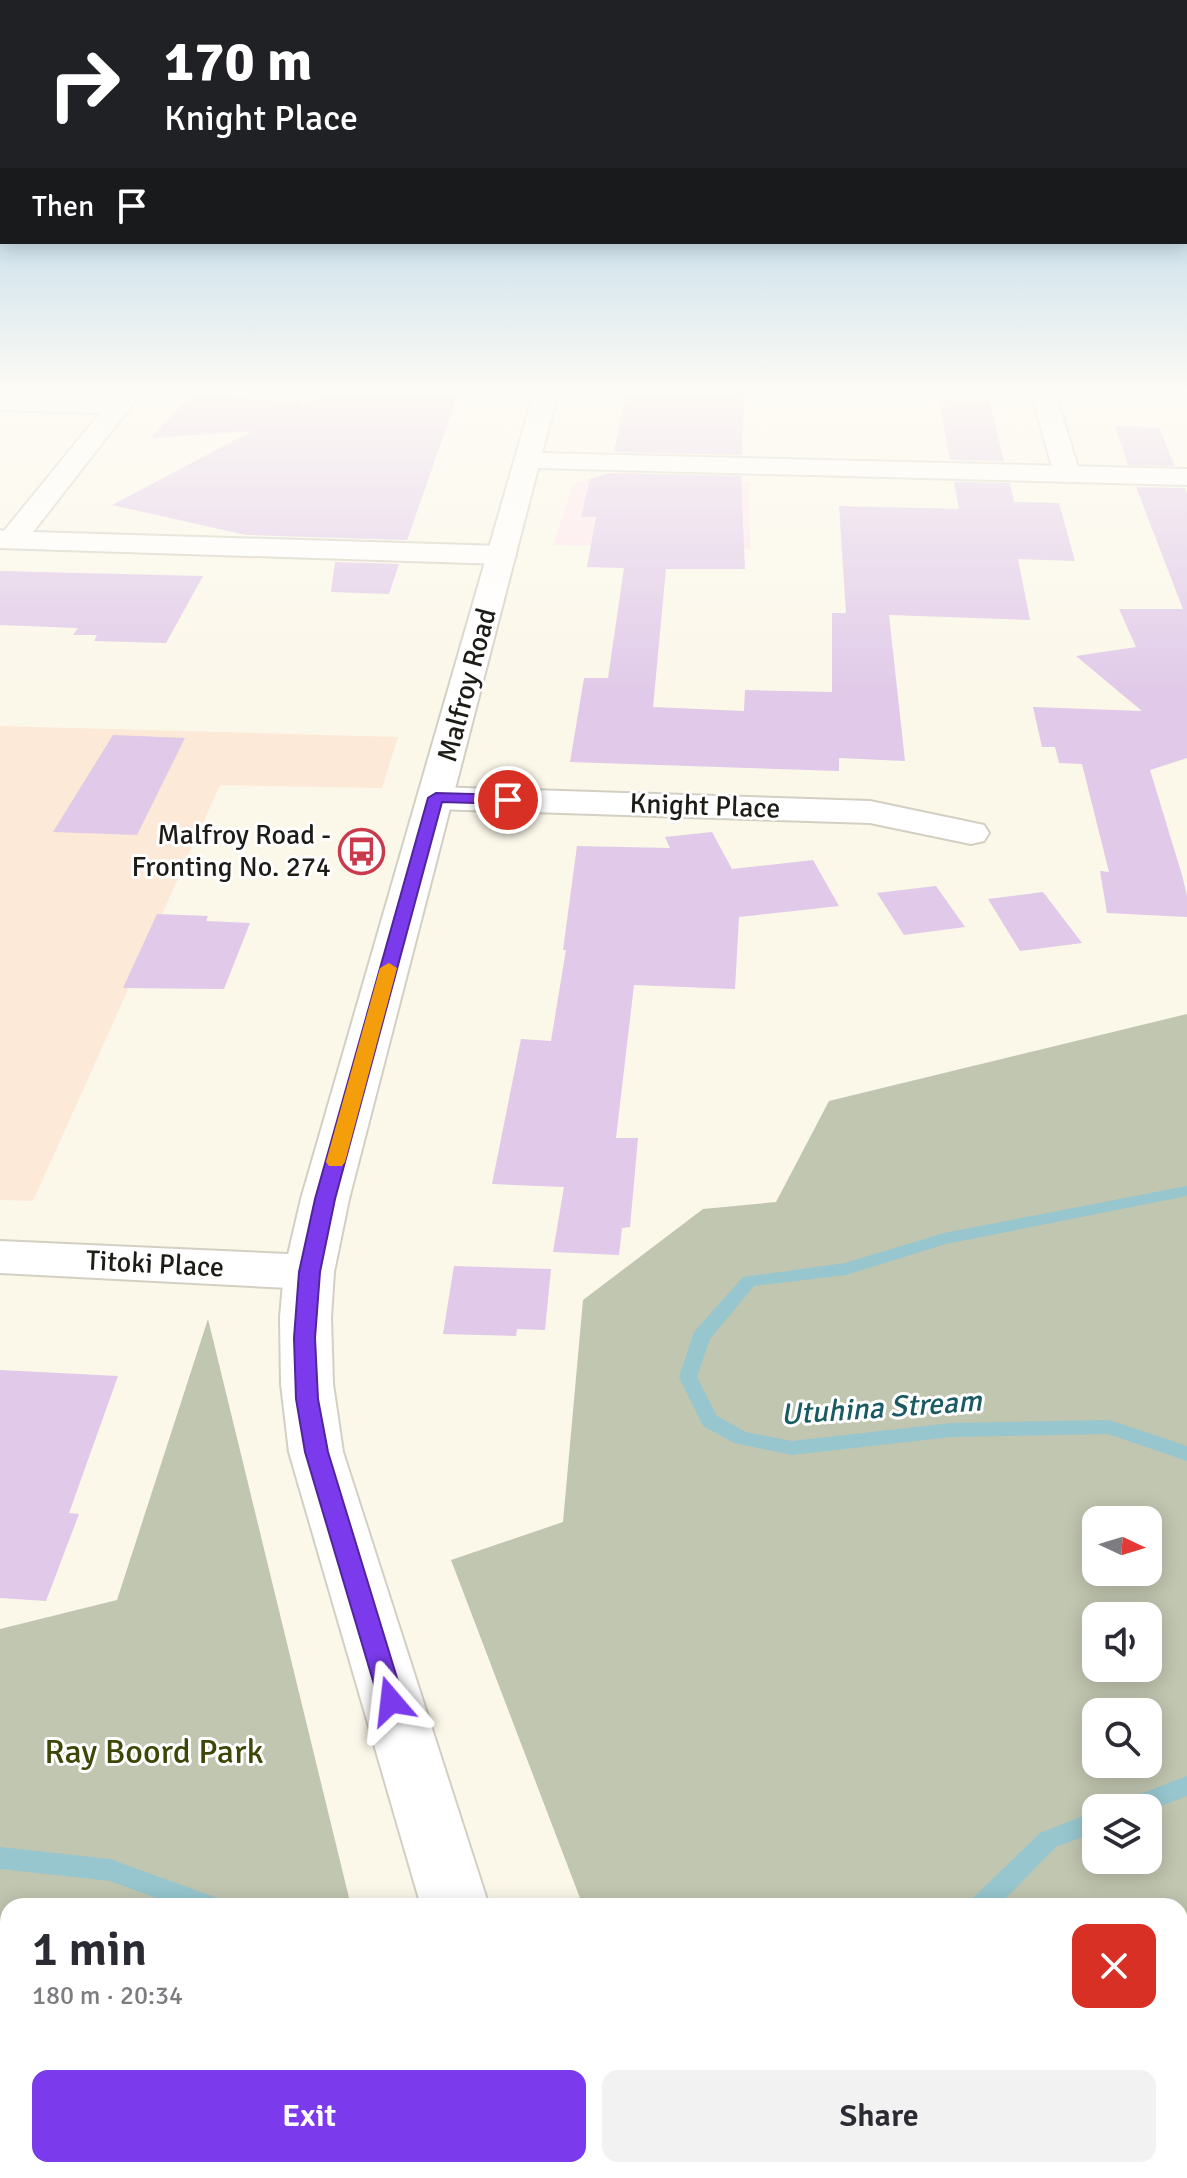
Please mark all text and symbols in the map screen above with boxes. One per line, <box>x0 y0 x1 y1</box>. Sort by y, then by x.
text: 170 m <box>164 27 312 96</box>
icon: right <box>32 32 136 136</box>
text: Knight Place <box>164 96 358 141</box>
icon: arrive <box>110 184 154 228</box>
text: Then <box>32 188 94 225</box>
street label: Malfroy Road <box>430 604 504 766</box>
pin <box>474 766 542 834</box>
icon: arrive <box>486 778 530 822</box>
street label: Knight Place <box>629 786 781 826</box>
place label: Malfroy Road - Fronting No. 274 <box>131 818 331 884</box>
bus stop icon: Malfroy Road - Fronting No. 274 <box>338 827 386 875</box>
street label: Titoki Place <box>85 1243 225 1285</box>
water label: Utuhina Stream <box>779 1382 984 1433</box>
north arrow <box>1082 1506 1162 1586</box>
map controls <box>1082 1506 1162 1874</box>
button: sound <box>1082 1602 1162 1682</box>
position arrow <box>349 1659 433 1743</box>
button: search <box>1082 1698 1162 1778</box>
park label: Ray Boord Park <box>44 1731 264 1773</box>
button: layers <box>1082 1794 1162 1874</box>
text: 1 min <box>32 1920 147 1979</box>
button: close <box>1072 1924 1156 2008</box>
text: 180 m · 20:34 <box>32 1980 183 2012</box>
button: Exit <box>32 2070 586 2162</box>
button: Share <box>602 2070 1156 2162</box>

